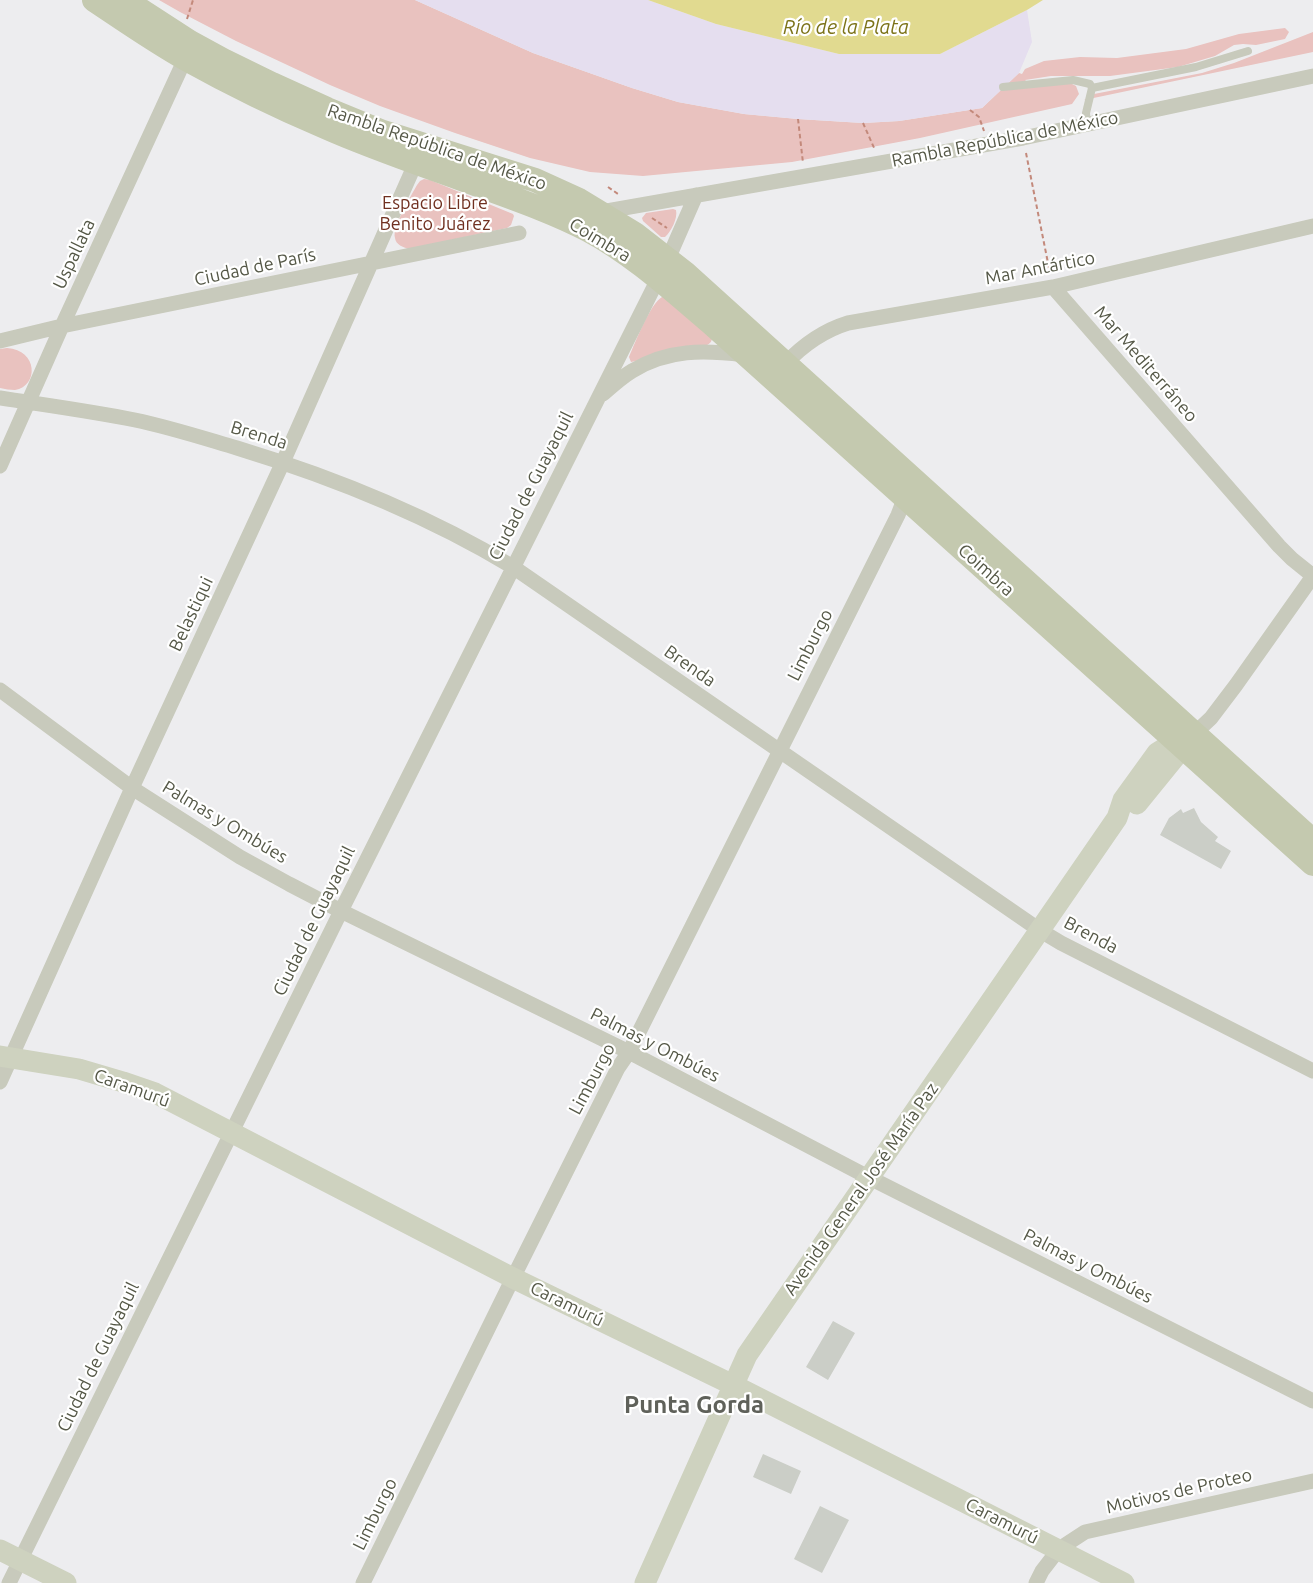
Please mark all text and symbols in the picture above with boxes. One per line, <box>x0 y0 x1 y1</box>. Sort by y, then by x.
water label: Río de la Plata <box>783 15 909 39</box>
street label: Rambla República de México <box>325 99 549 195</box>
street label: Rambla República de México <box>890 106 1120 172</box>
park label: Espacio Libre Benito Juárez <box>379 192 491 234</box>
street label: Coimbra <box>565 213 635 267</box>
street label: Uspallata <box>48 215 100 293</box>
street label: Ciudad de París <box>192 244 318 290</box>
street label: Mar Antártico <box>983 247 1097 289</box>
street label: Mar Mediterráneo <box>1090 301 1202 427</box>
street label: Ciudad de Guayaquil <box>484 408 578 564</box>
street label: Brenda <box>228 416 290 454</box>
street label: Coimbra <box>953 539 1019 601</box>
street label: Belastiqui <box>164 573 218 655</box>
street label: Limburgo <box>783 606 837 684</box>
street label: Brenda <box>660 640 720 692</box>
street label: Palmas y Ombúes <box>159 776 291 868</box>
street label: Ciudad de Guayaquil <box>268 843 360 999</box>
street label: Brenda <box>1060 912 1122 958</box>
street label: Palmas y Ombúes <box>587 1003 723 1087</box>
street label: Limburgo <box>564 1040 620 1118</box>
street label: Caramurú <box>91 1064 173 1112</box>
street label: Avenida General José María Paz <box>779 1079 943 1299</box>
street label: Palmas y Ombúes <box>1020 1224 1156 1308</box>
street label: Caramurú <box>527 1277 607 1331</box>
street label: Ciudad de Guayaquil <box>52 1279 144 1435</box>
district label: Punta Gorda <box>624 1391 764 1419</box>
street label: Motivos de Proteo <box>1104 1464 1254 1518</box>
street label: Limburgo <box>348 1474 402 1554</box>
street label: Caramurú <box>962 1493 1042 1549</box>

